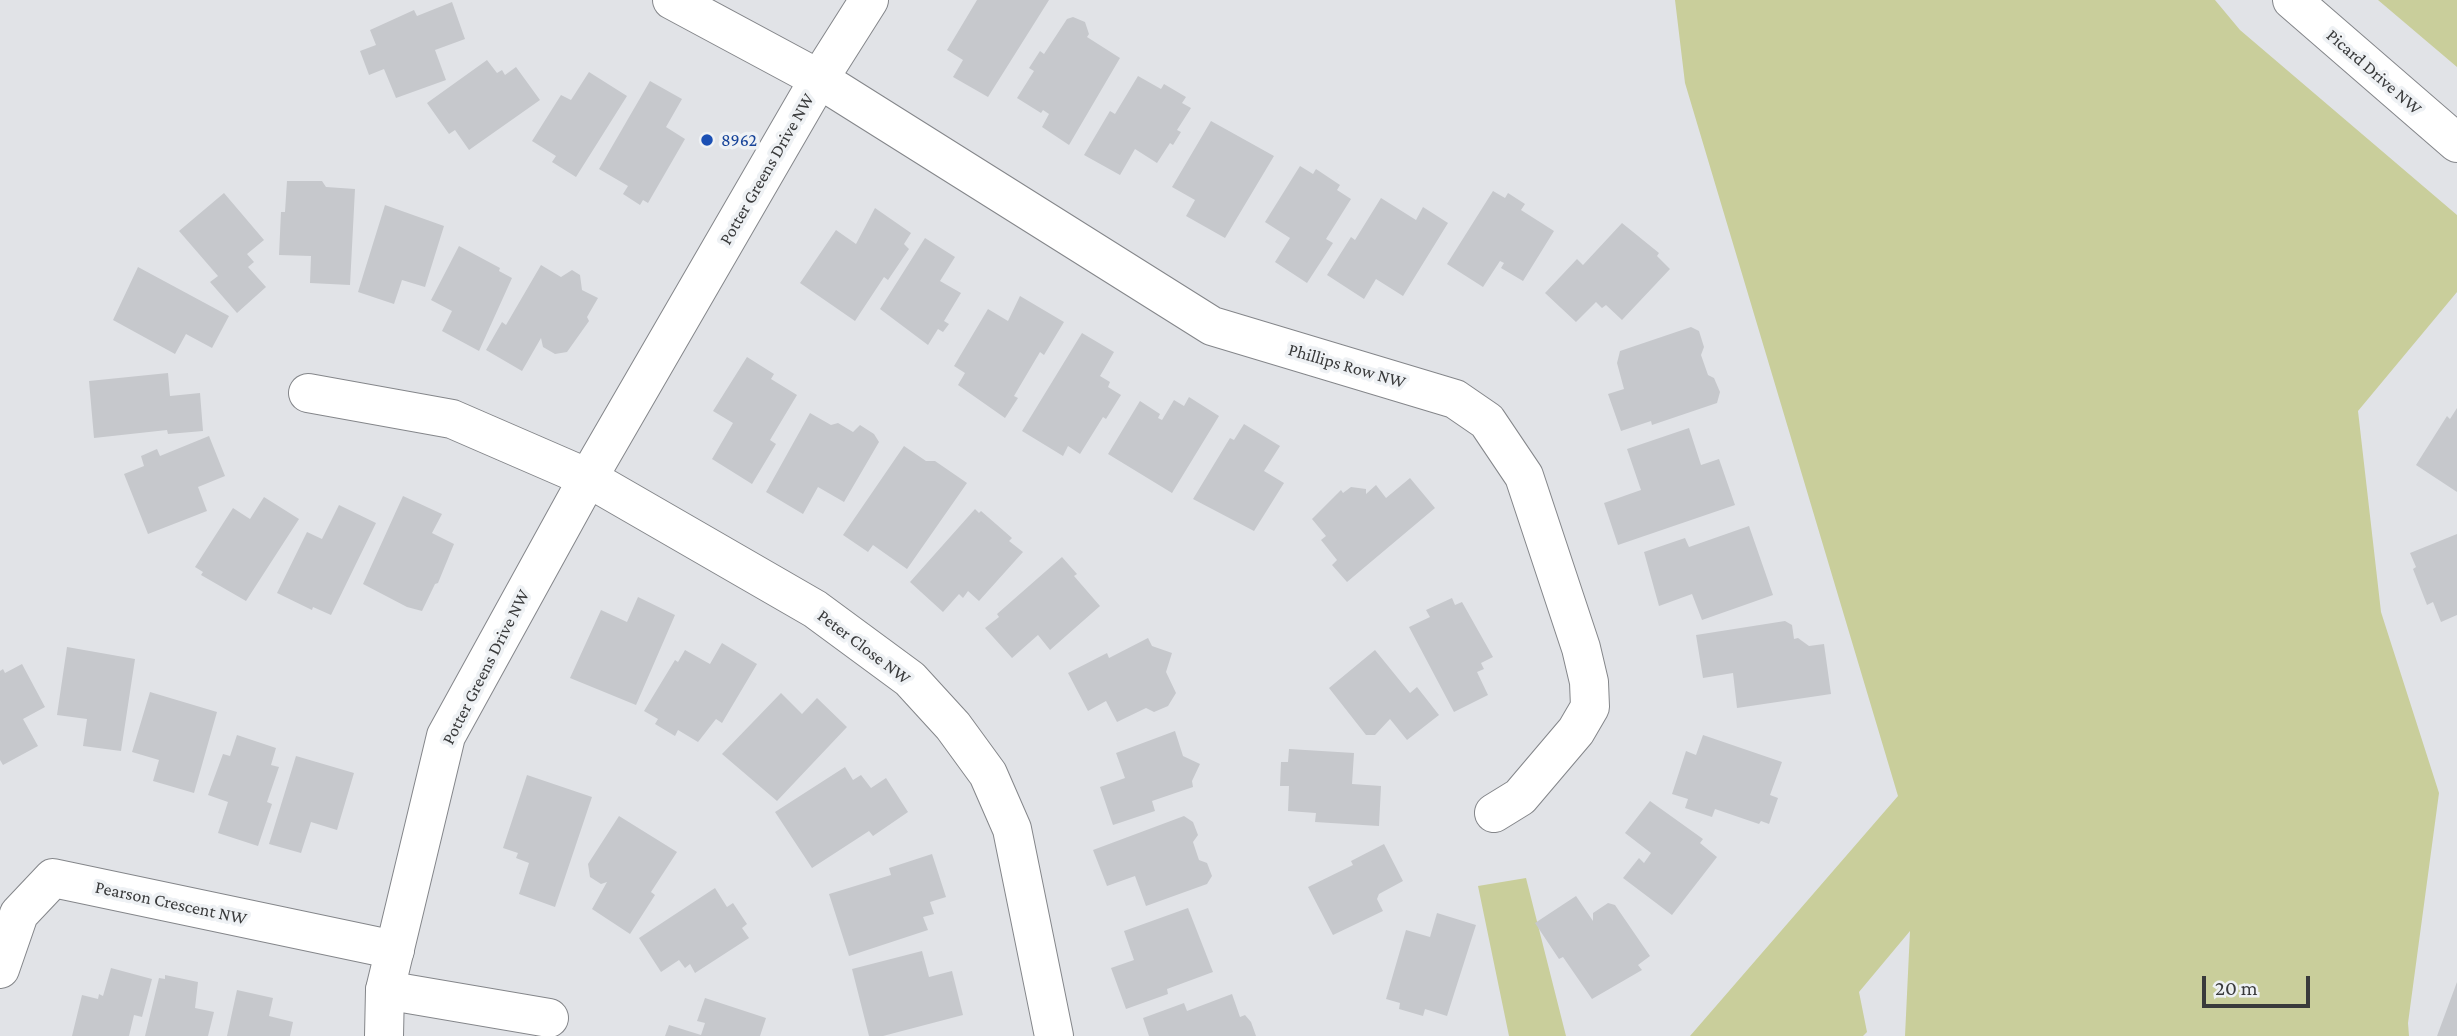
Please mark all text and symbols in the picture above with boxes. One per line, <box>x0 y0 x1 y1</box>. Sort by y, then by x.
street label: Picard Drive NW <box>2322 25 2426 119</box>
street label: Potter Greens Drive NW <box>715 89 819 249</box>
place label: 8962 <box>721 129 757 151</box>
marker: 8962 <box>699 132 715 148</box>
street label: Phillips Row NW <box>1286 339 1408 393</box>
street label: Potter Greens Drive NW <box>437 586 535 748</box>
street label: Peter Close NW <box>813 605 915 689</box>
street label: Pearson Crescent NW <box>93 876 249 930</box>
scale bar <box>2205 962 2314 1006</box>
text: 20 m <box>2215 976 2258 1000</box>

